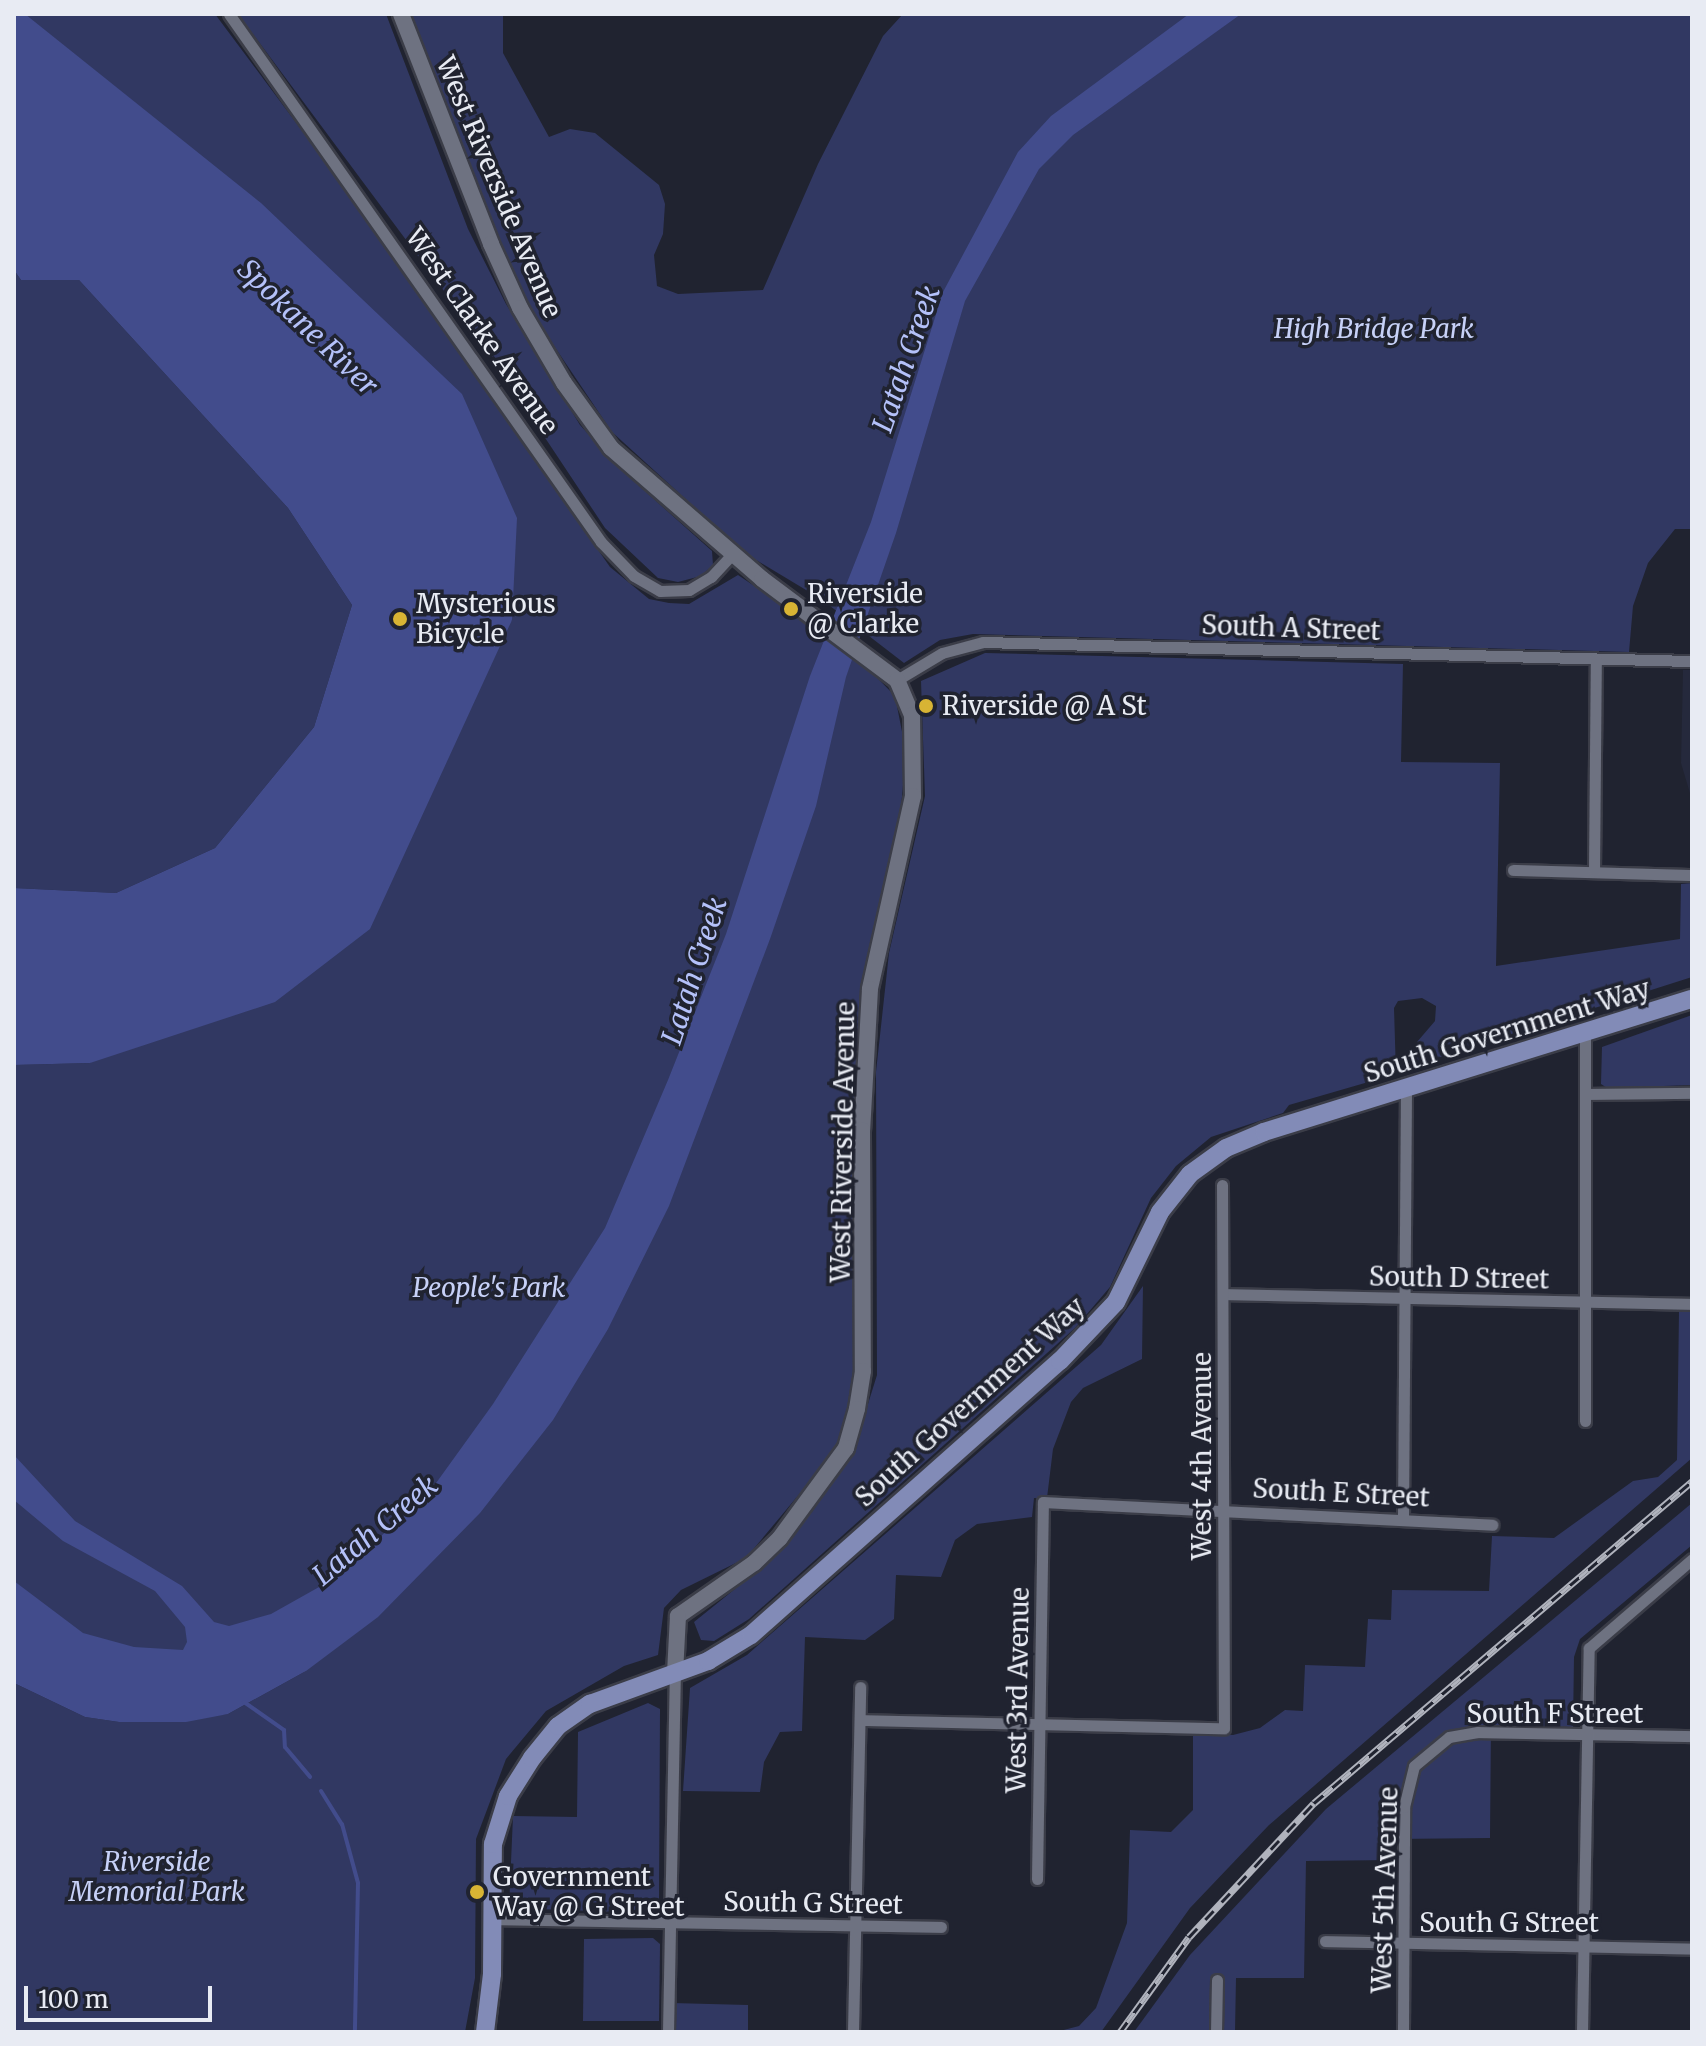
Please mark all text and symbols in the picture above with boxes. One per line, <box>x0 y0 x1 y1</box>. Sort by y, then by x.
street label: West Riverside Avenue <box>430 52 568 322</box>
street label: West Clarke Avenue <box>399 222 565 440</box>
water label: Spokane River <box>231 252 385 402</box>
water label: Latah Creek <box>865 281 947 437</box>
park label: High Bridge Park <box>1274 313 1474 345</box>
place label: Riverside @ Clarke <box>807 578 923 640</box>
place label: Mysterious Bicycle <box>416 588 556 650</box>
marker: Riverside @ Clarke <box>782 600 800 618</box>
street label: South A Street <box>1201 609 1381 647</box>
marker: Mysterious Bicycle <box>391 610 409 628</box>
place label: Riverside @ A St <box>942 690 1147 722</box>
marker: Riverside @ A St <box>917 697 935 715</box>
water label: Latah Creek <box>654 893 734 1049</box>
street label: South Government Way <box>1360 973 1654 1089</box>
street label: West Riverside Avenue <box>825 1001 861 1283</box>
street label: South D Street <box>1369 1261 1549 1295</box>
park label: People's Park <box>413 1272 565 1304</box>
street label: South Government Way <box>849 1291 1091 1513</box>
street label: West 4th Avenue <box>1186 1352 1218 1560</box>
water label: Latah Creek <box>306 1468 444 1592</box>
street label: South E Street <box>1252 1473 1430 1513</box>
street label: West 3rd Avenue <box>1001 1587 1035 1793</box>
street label: South F Street <box>1467 1698 1643 1730</box>
street label: West 5th Avenue <box>1366 1786 1404 1994</box>
park label: Riverside Memorial Park <box>69 1846 245 1908</box>
place label: Government Way @ G Street <box>493 1861 685 1922</box>
marker: Government Way @ G Street <box>468 1883 486 1901</box>
street label: South G Street <box>723 1886 903 1920</box>
street label: South G Street <box>1419 1907 1599 1939</box>
scale bar <box>28 1970 216 2020</box>
text: 100 m <box>38 1984 108 2015</box>

